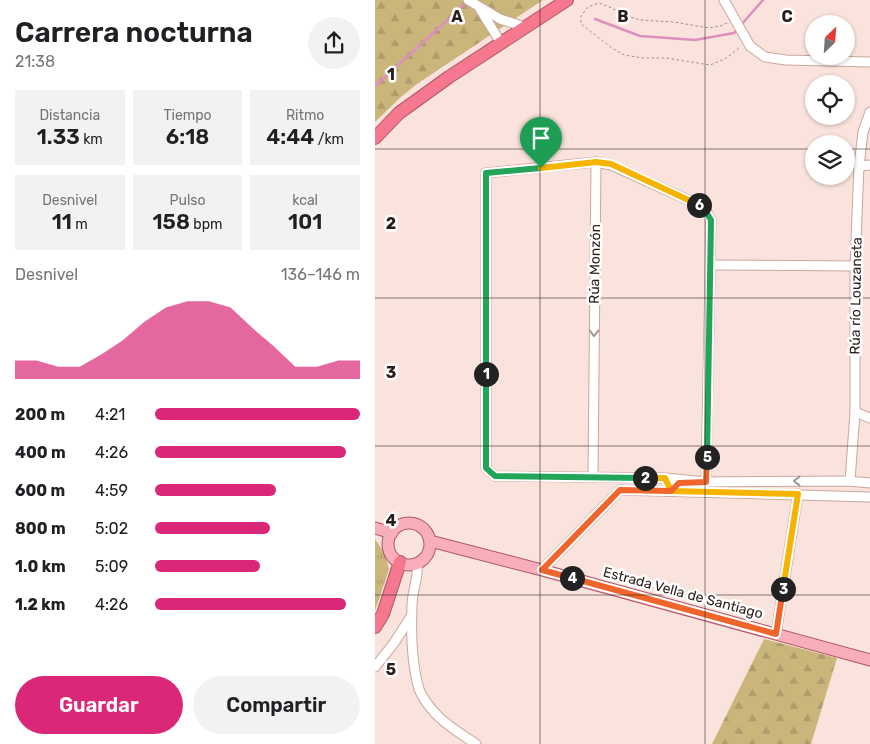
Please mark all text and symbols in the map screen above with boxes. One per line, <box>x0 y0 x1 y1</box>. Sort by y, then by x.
text: A <box>451 7 463 26</box>
text: B <box>617 7 629 26</box>
text: C <box>781 7 793 26</box>
north arrow <box>805 15 855 65</box>
map controls <box>805 15 855 185</box>
text: Carrera nocturna <box>15 16 253 49</box>
button: share <box>308 17 360 69</box>
text: 21:38 <box>15 52 55 71</box>
text: 1 <box>387 65 395 84</box>
button: locate <box>805 75 855 125</box>
text: Distancia <box>39 107 100 124</box>
text: Tiempo <box>163 107 212 124</box>
text: Ritmo <box>286 107 324 124</box>
pin <box>520 117 562 168</box>
text: 1.33 <box>37 124 80 149</box>
text: 6:18 <box>166 124 209 149</box>
text: 4:44 <box>266 124 314 149</box>
icon: arrive <box>527 124 555 152</box>
text: km <box>80 131 103 148</box>
text: /km <box>314 131 344 148</box>
button: layers <box>805 135 855 185</box>
text: Desnivel <box>42 192 97 209</box>
text: Pulso <box>169 192 205 209</box>
text: kcal <box>292 192 318 209</box>
pin: 6 <box>687 192 711 218</box>
text: 6 <box>695 197 704 214</box>
text: 11 <box>52 209 72 234</box>
text: 158 <box>153 209 190 234</box>
text: 101 <box>288 209 322 234</box>
text: 2 <box>386 214 396 233</box>
text: m <box>72 216 88 233</box>
text: bpm <box>190 216 222 233</box>
street label: Rúa Monzón <box>586 224 604 304</box>
street label: Rúa río Louzaneta <box>846 237 866 355</box>
text: Desnivel <box>15 265 78 284</box>
text: 136–146 m <box>281 265 360 284</box>
one-way arrow <box>589 330 599 338</box>
pin: 1 <box>473 362 499 386</box>
text: 3 <box>386 363 396 382</box>
text: 1 <box>483 366 490 383</box>
text: 200 m <box>15 405 65 424</box>
text: 4:21 <box>95 405 125 424</box>
text: 400 m <box>15 443 66 462</box>
text: 4:26 <box>95 443 128 462</box>
pin: 5 <box>695 444 719 470</box>
text: 5 <box>703 449 712 466</box>
pin: 2 <box>633 466 657 490</box>
text: 2 <box>641 470 650 487</box>
one-way arrow <box>793 476 800 486</box>
text: 600 m <box>15 481 65 500</box>
text: 4:59 <box>95 481 128 500</box>
text: 4 <box>386 511 397 530</box>
text: 800 m <box>15 519 66 538</box>
text: 5:02 <box>95 519 128 538</box>
text: 1.0 km <box>15 557 66 576</box>
text: 5:09 <box>95 557 128 576</box>
street label: Estrada Vella de Santiago <box>601 563 765 623</box>
pin: 4 <box>559 566 585 590</box>
text: 4 <box>568 570 577 587</box>
pin: 3 <box>771 576 795 602</box>
text: 3 <box>779 581 788 598</box>
text: 1.2 km <box>15 595 65 614</box>
text: 4:26 <box>95 595 128 614</box>
text: 5 <box>386 660 396 679</box>
button: Guardar <box>15 676 183 734</box>
button: Compartir <box>193 676 360 734</box>

